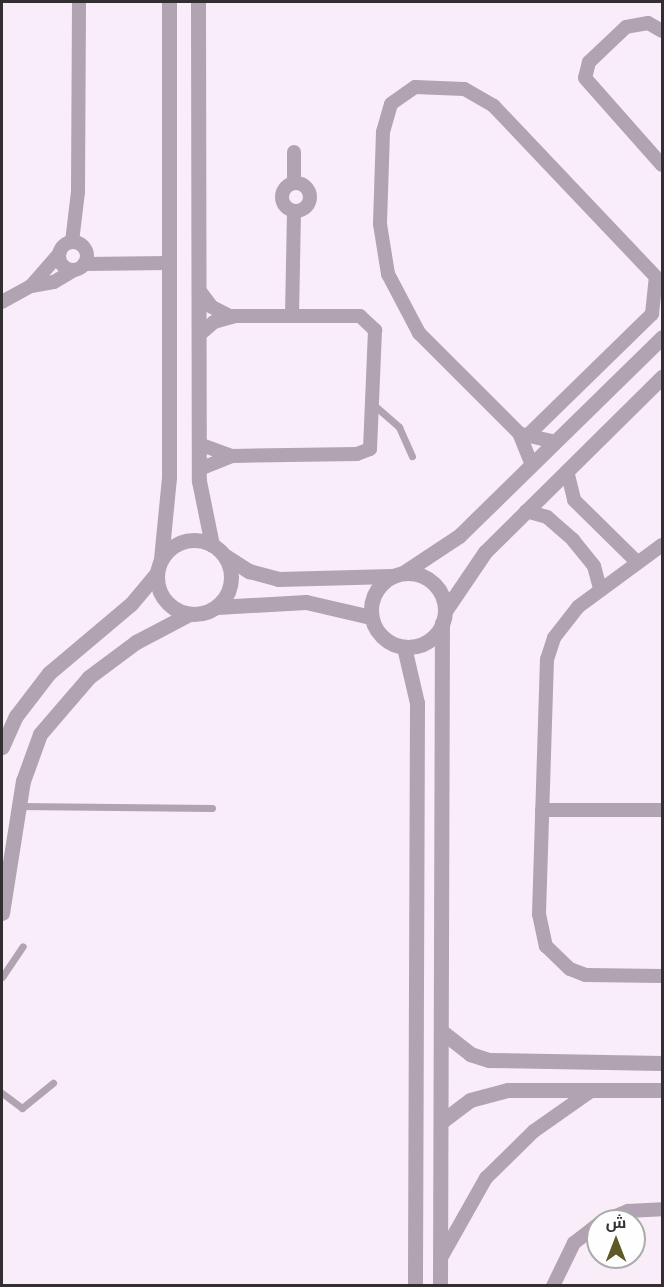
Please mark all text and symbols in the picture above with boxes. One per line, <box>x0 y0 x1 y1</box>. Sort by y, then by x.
north arrow <box>586 1209 646 1269</box>
text: ش <box>606 1213 626 1232</box>

